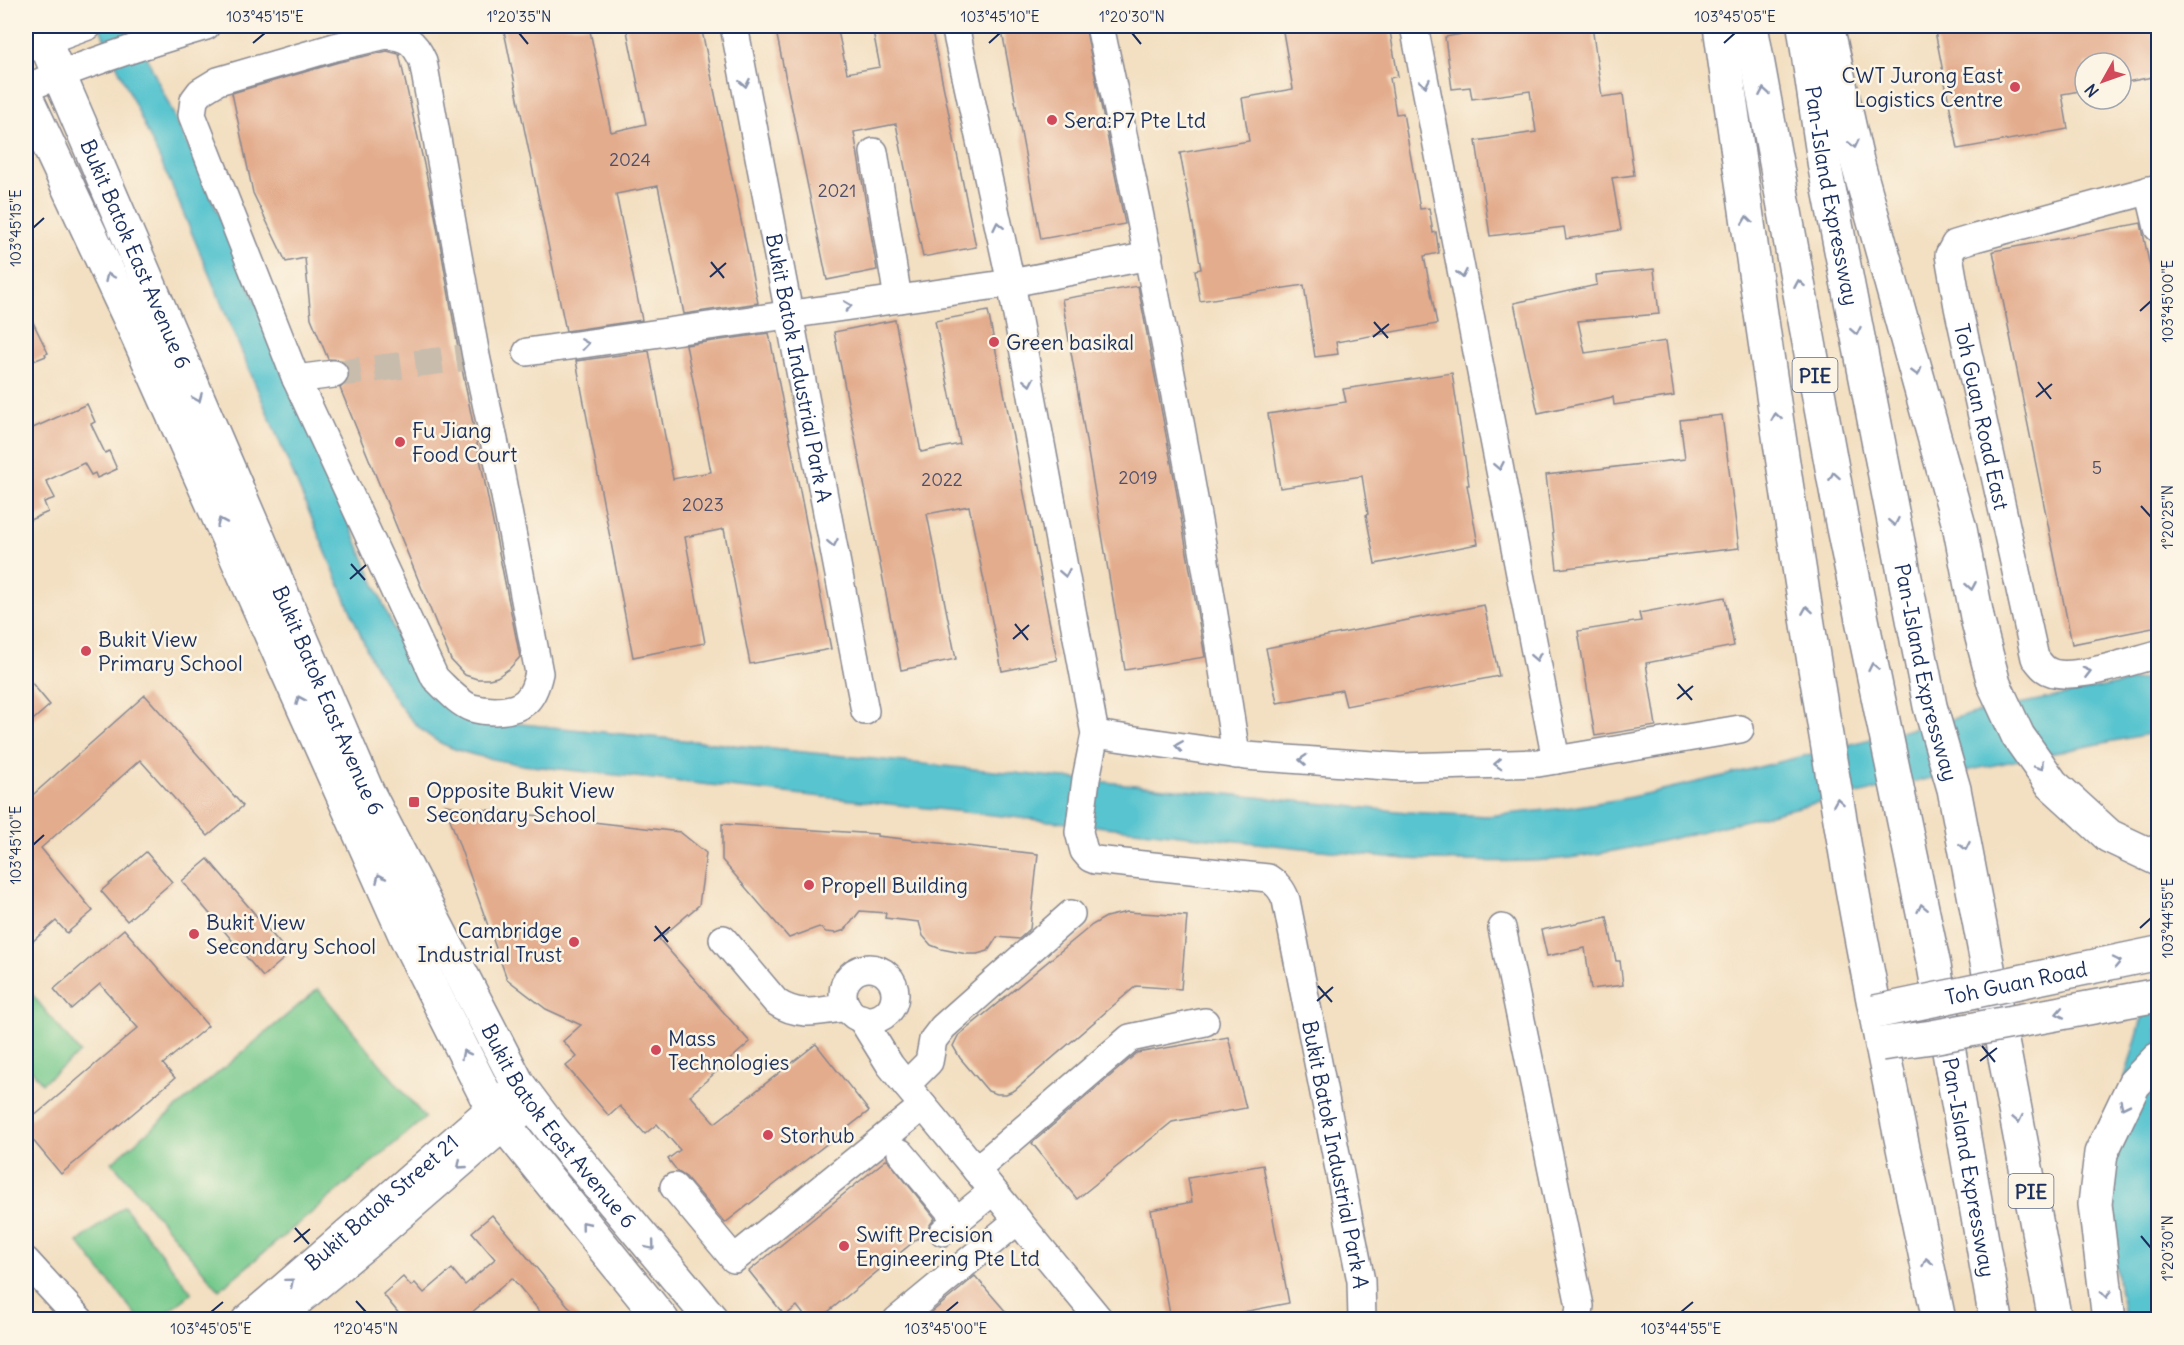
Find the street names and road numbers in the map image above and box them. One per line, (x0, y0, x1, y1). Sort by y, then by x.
street label: Pan-Island Expressway (1800, 84, 1865, 308)
street label: Bukit Batok East Avenue 6 (75, 135, 197, 373)
street label: Bukit Batok Industrial Park A (760, 231, 838, 505)
street label: Toh Guan Road East (1948, 321, 2016, 512)
road number: PIE (1792, 358, 1838, 392)
street label: Pan-Island Expressway (1889, 561, 1965, 784)
street label: Bukit Batok East Avenue 6 (267, 581, 390, 819)
street label: Toh Guan Road (1943, 955, 2089, 1011)
street label: Bukit Batok Industrial Park A (1297, 1018, 1375, 1289)
street label: Bukit Batok East Avenue 6 (476, 1019, 642, 1233)
street label: Pan-Island Expressway (1937, 1055, 2002, 1279)
street label: Bukit Batok Street 21 (299, 1128, 464, 1276)
road number: PIE (2008, 1174, 2054, 1208)

